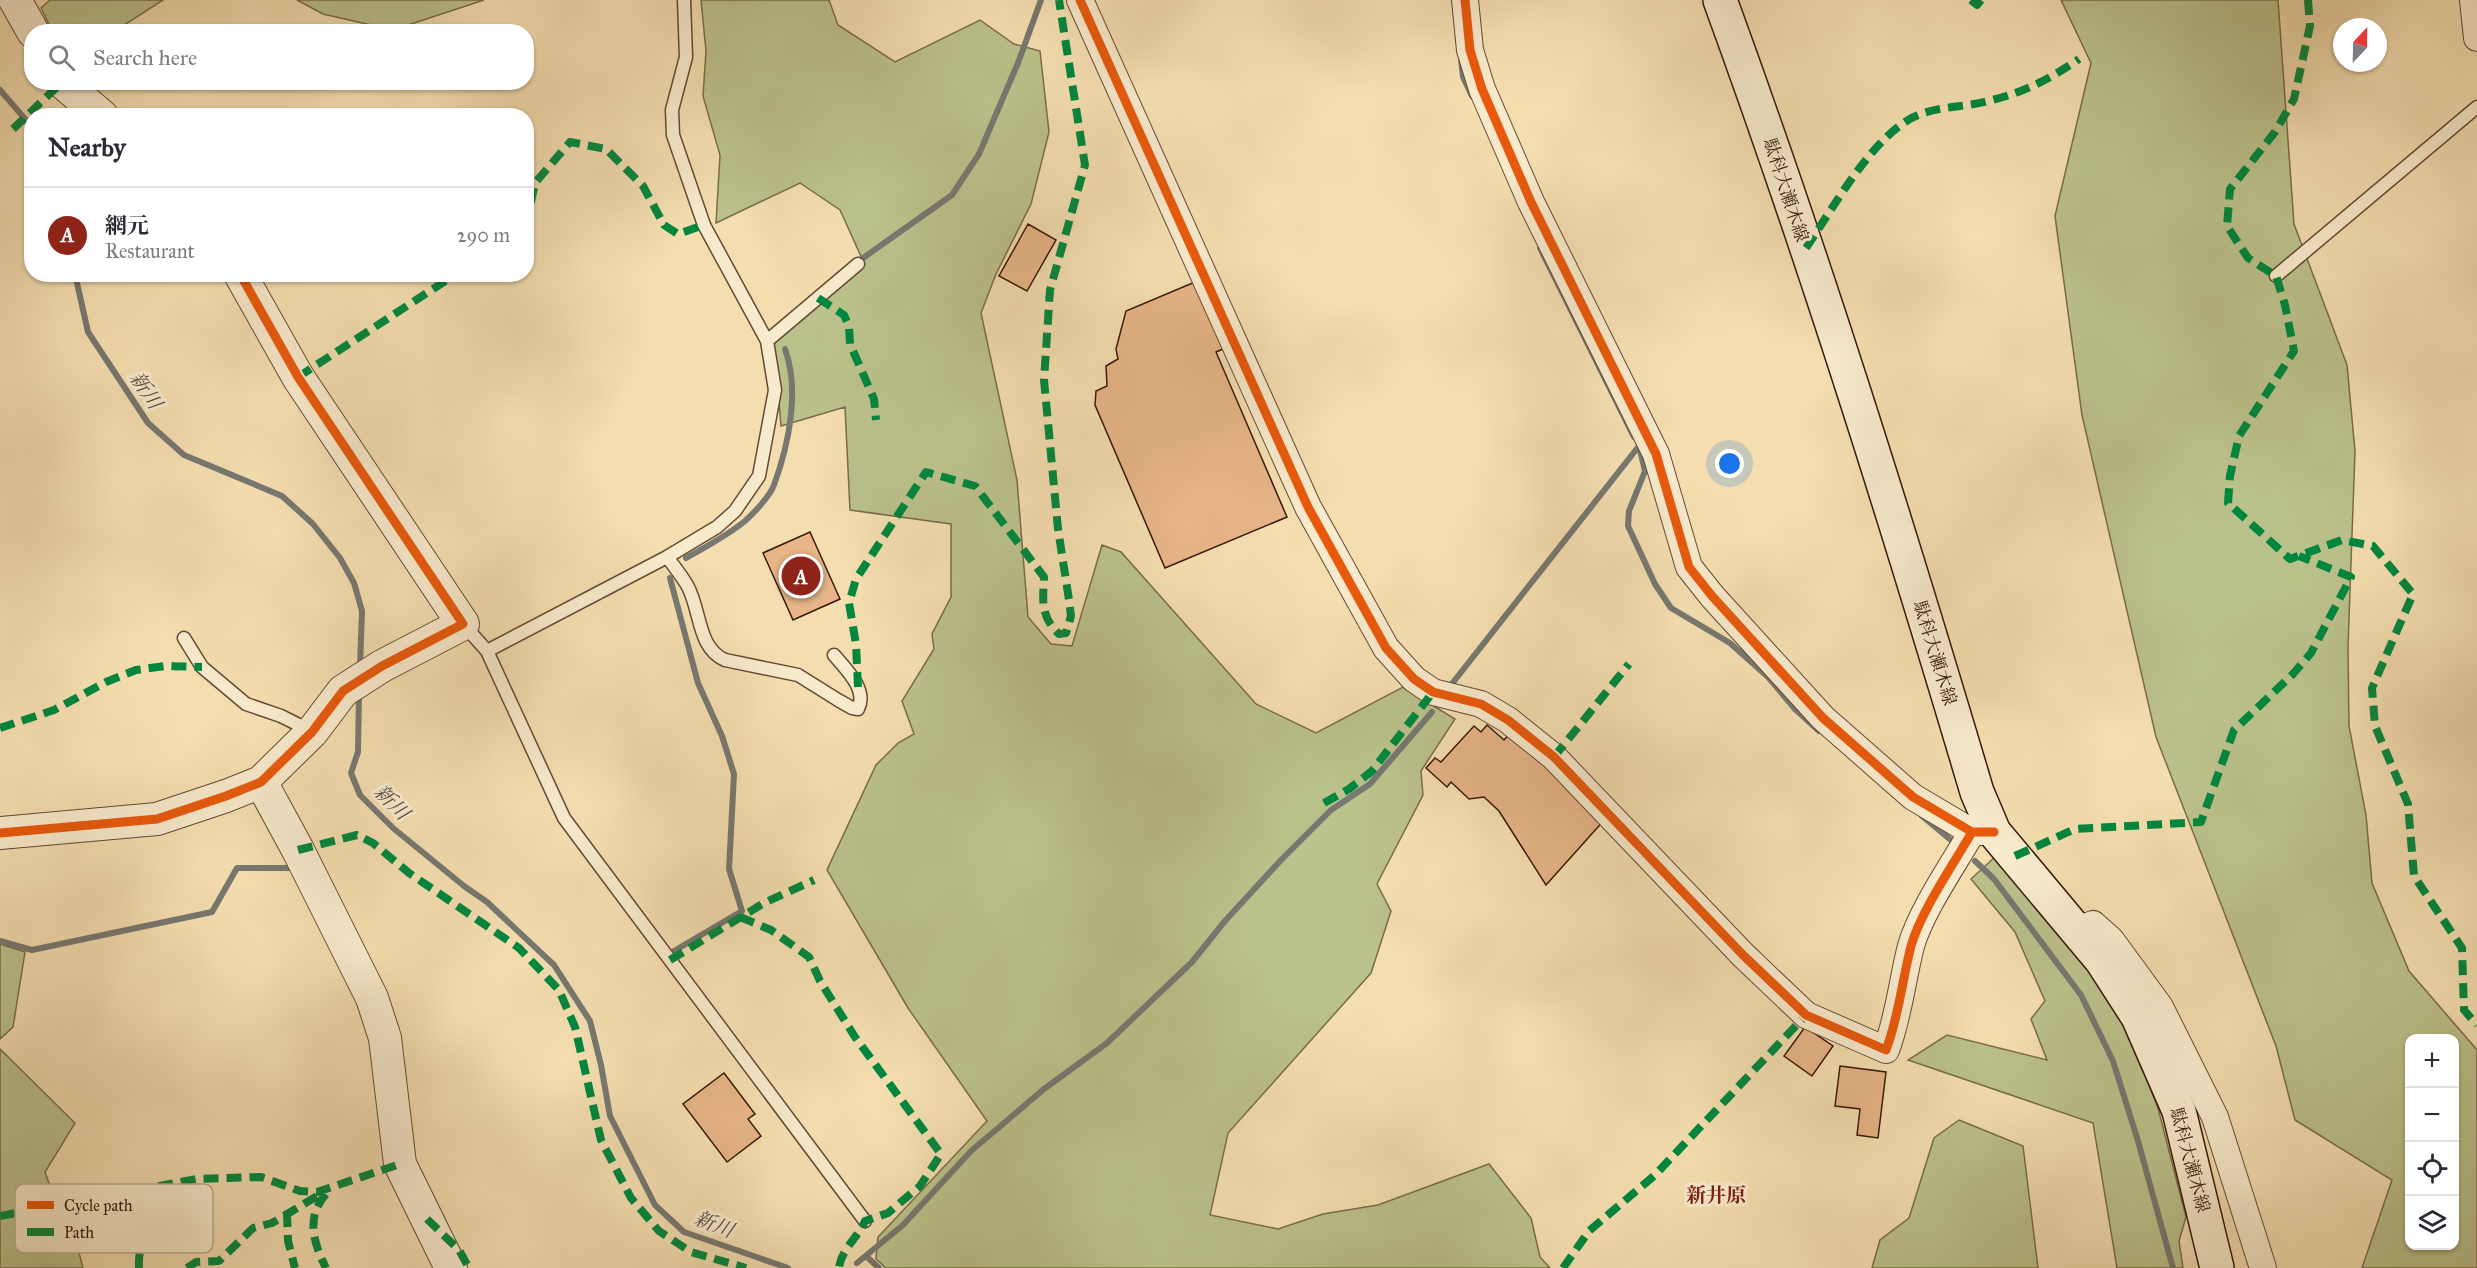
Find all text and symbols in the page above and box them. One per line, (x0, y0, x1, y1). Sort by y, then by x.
north arrow (2333, 18, 2387, 72)
search box (24, 24, 534, 90)
icon: search (45, 41, 78, 74)
text: Search here (93, 44, 197, 71)
text: Nearby (48, 131, 126, 163)
street label: 駄科大瀬木線 (1759, 135, 1813, 245)
text: 網元 (105, 212, 149, 239)
text: A (61, 223, 74, 247)
text: 290 m (457, 223, 510, 247)
text: Restaurant (105, 239, 195, 263)
water label: 新川 (125, 367, 168, 415)
your location (1715, 449, 1744, 478)
pin: A (782, 554, 820, 598)
street label: 駄科大瀬木線 (1909, 598, 1961, 708)
water label: 新川 (369, 779, 416, 826)
map controls (2405, 1034, 2459, 1250)
button: + (2405, 1034, 2459, 1088)
button: − (2405, 1088, 2459, 1142)
street label: 駄科大瀬木線 (2165, 1105, 2215, 1215)
button: locate (2405, 1142, 2459, 1196)
district label: 新井原 (1686, 1183, 1746, 1207)
legend (15, 1184, 213, 1253)
text: Cycle path (64, 1196, 133, 1215)
button: layers (2405, 1196, 2459, 1250)
water label: 新川 (691, 1206, 739, 1243)
text: Path (64, 1223, 94, 1242)

